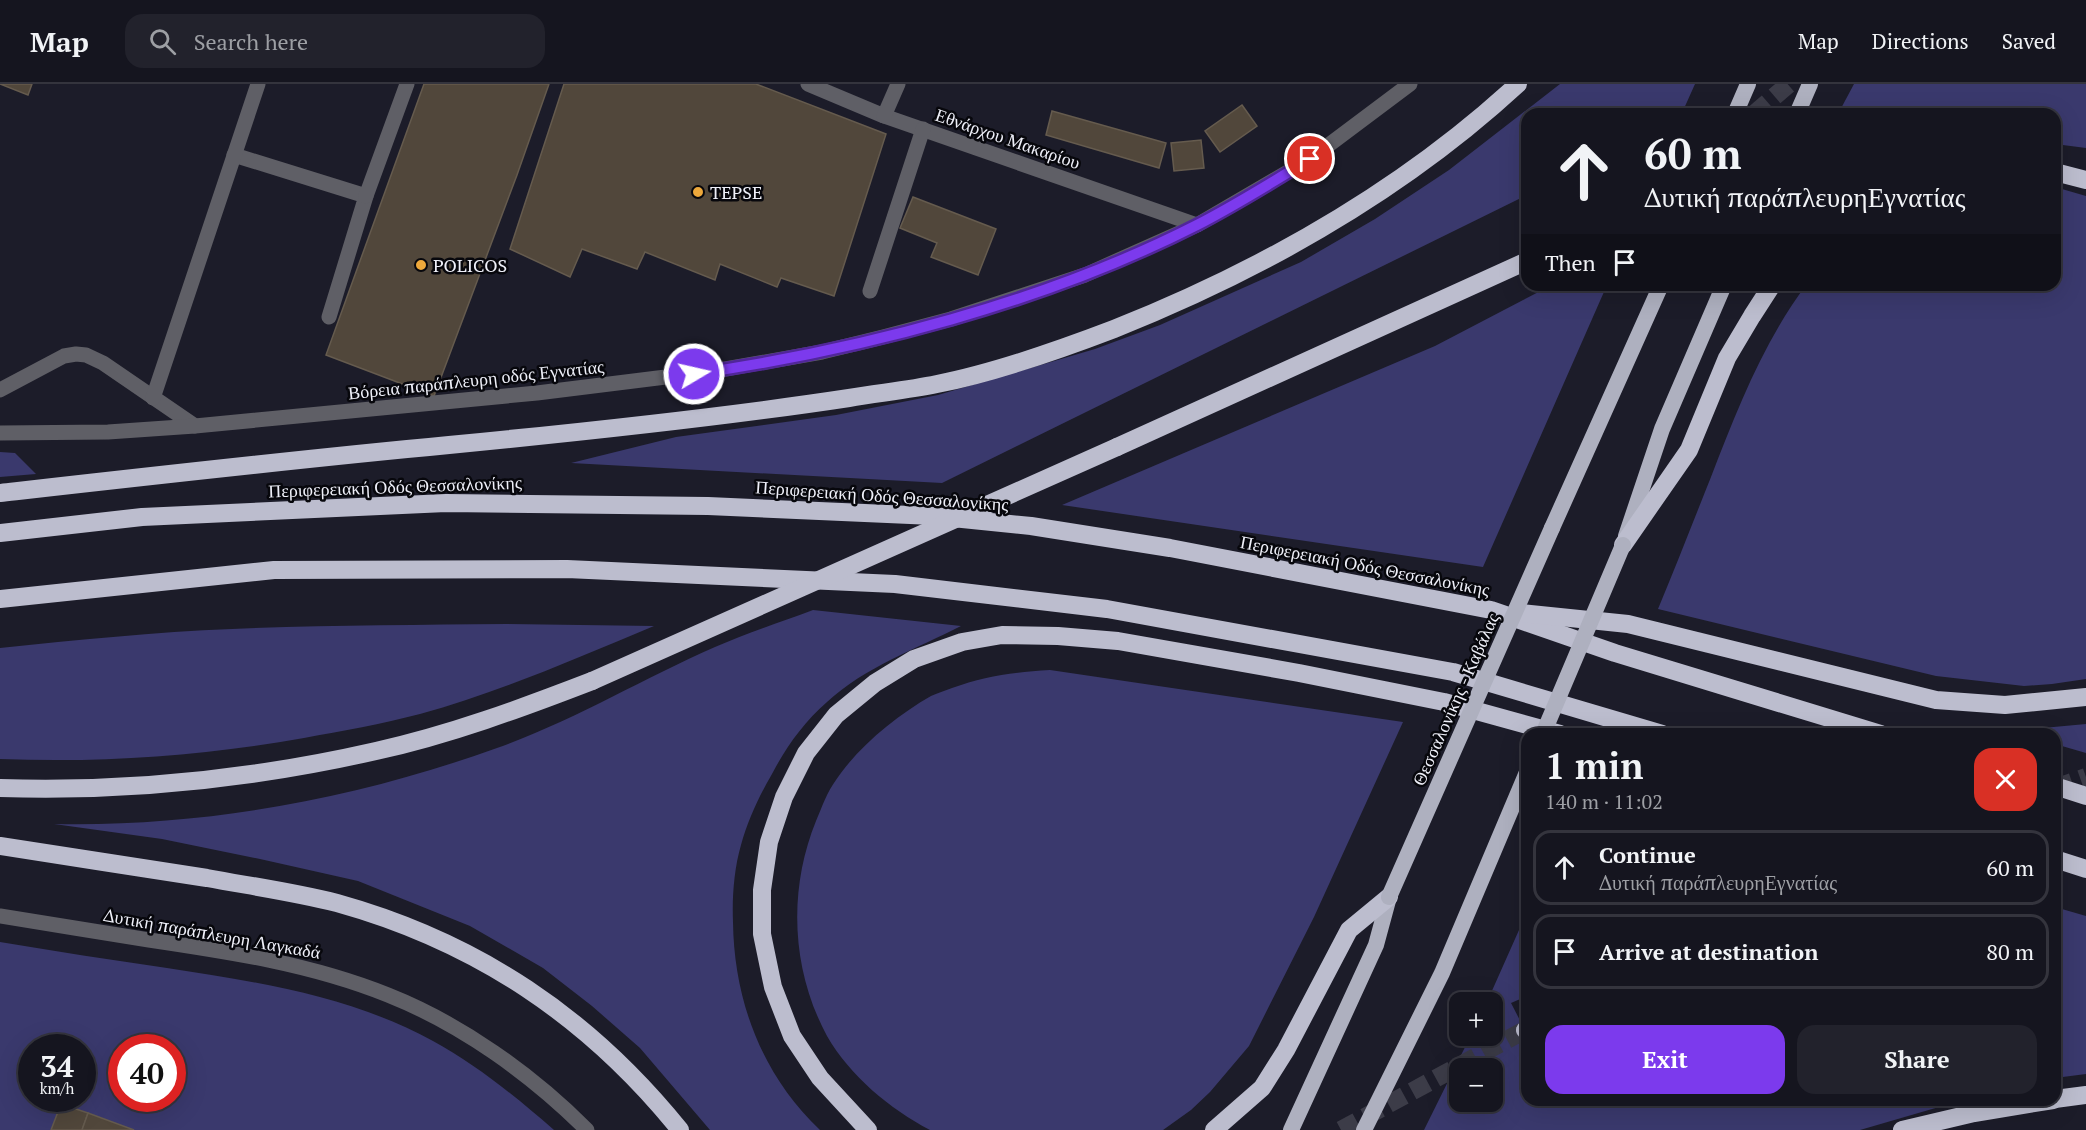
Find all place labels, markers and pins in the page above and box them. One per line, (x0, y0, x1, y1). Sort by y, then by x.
pin (1284, 133, 1335, 184)
place label: TEPSE (710, 180, 762, 204)
marker: TEPSE (691, 185, 705, 199)
place label: POLICOS (433, 253, 507, 277)
marker: POLICOS (414, 258, 428, 272)

